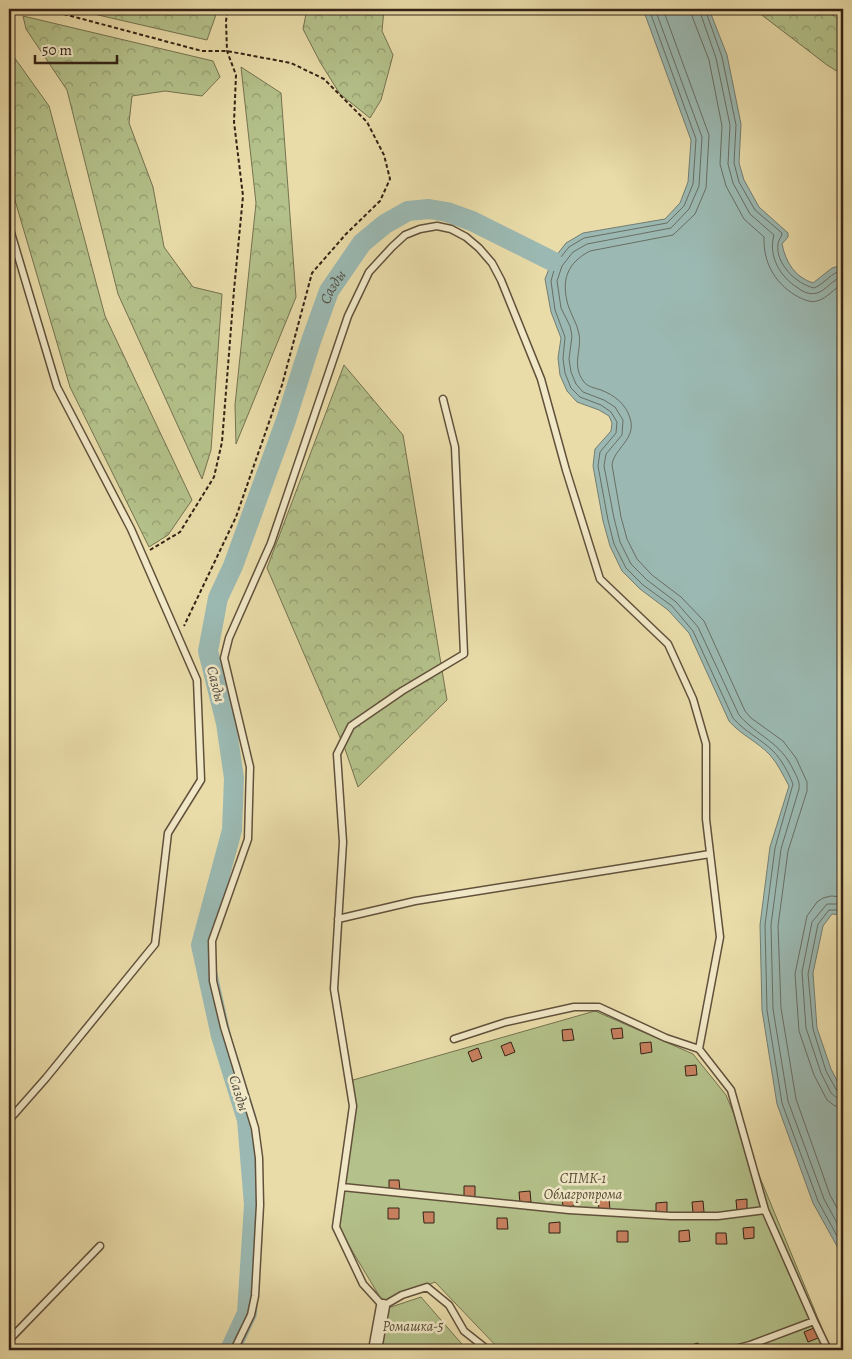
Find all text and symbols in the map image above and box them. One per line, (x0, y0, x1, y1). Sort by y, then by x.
scale bar (35, 32, 118, 64)
text: 50 m (42, 40, 72, 60)
water label: Сазды (315, 266, 351, 307)
water label: Сазды (202, 664, 230, 704)
water label: Сазды (224, 1073, 254, 1113)
park label: СПМК-1 Облагропрома (544, 1169, 623, 1204)
park label: Ромашка-5 (383, 1317, 444, 1336)

